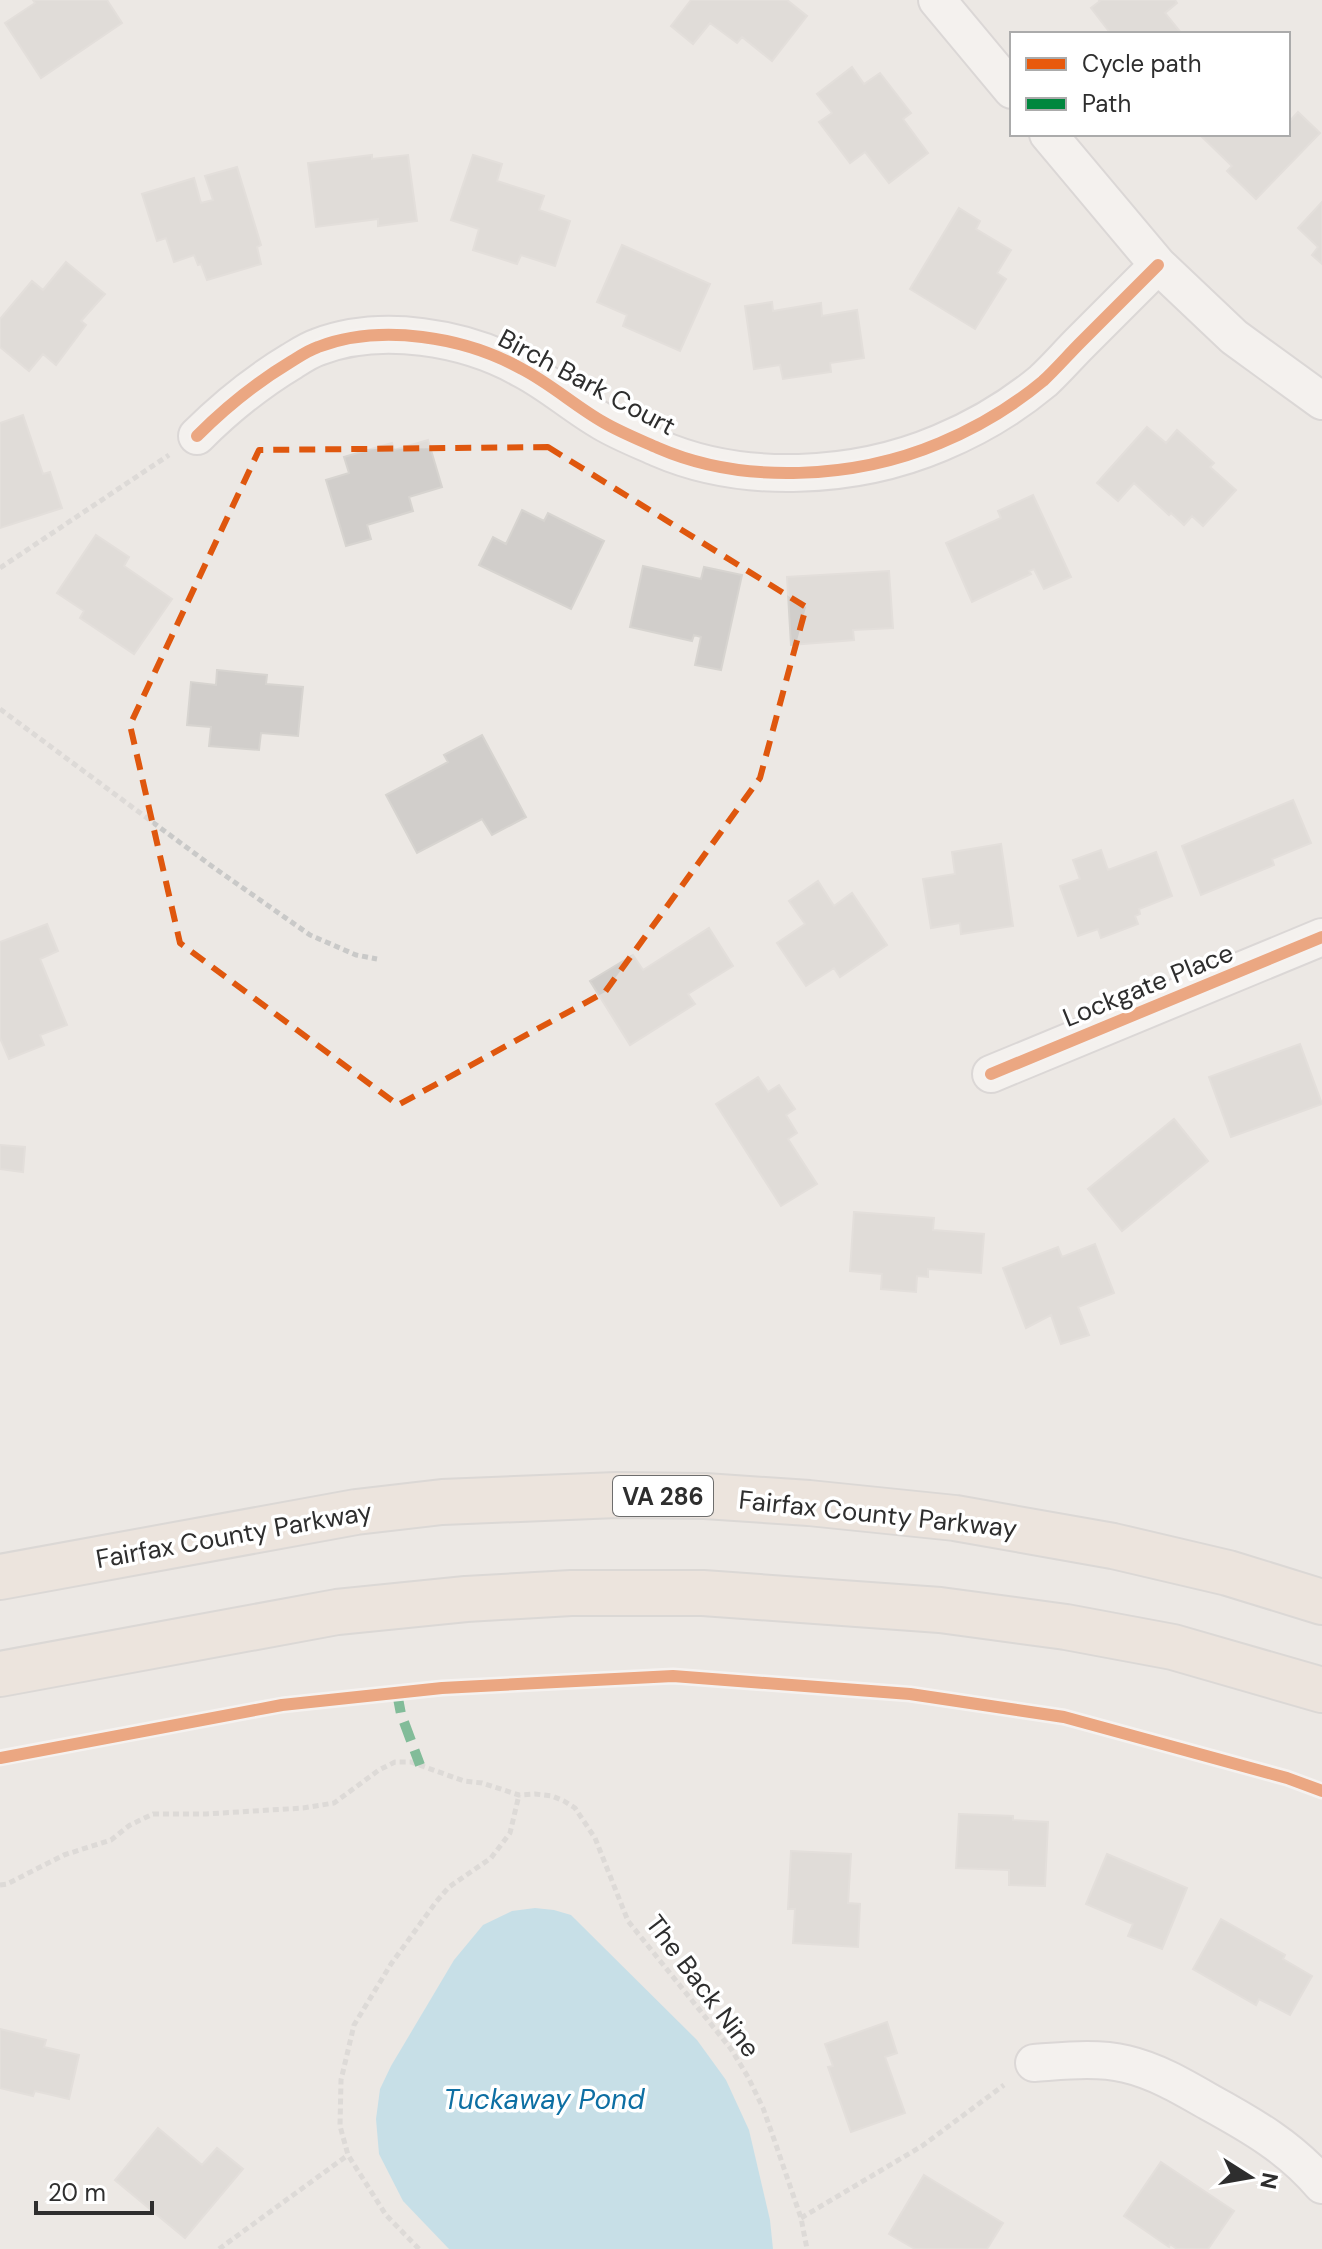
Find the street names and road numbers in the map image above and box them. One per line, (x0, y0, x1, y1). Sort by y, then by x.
street label: Birch Bark Court (492, 321, 682, 443)
street label: Lockgate Place (1058, 935, 1238, 1035)
road number: VA 286 (613, 1476, 713, 1516)
street label: Fairfax County Parkway (737, 1482, 1019, 1546)
street label: Fairfax County Parkway (93, 1494, 375, 1576)
street label: The Back Nine (638, 1908, 768, 2064)

